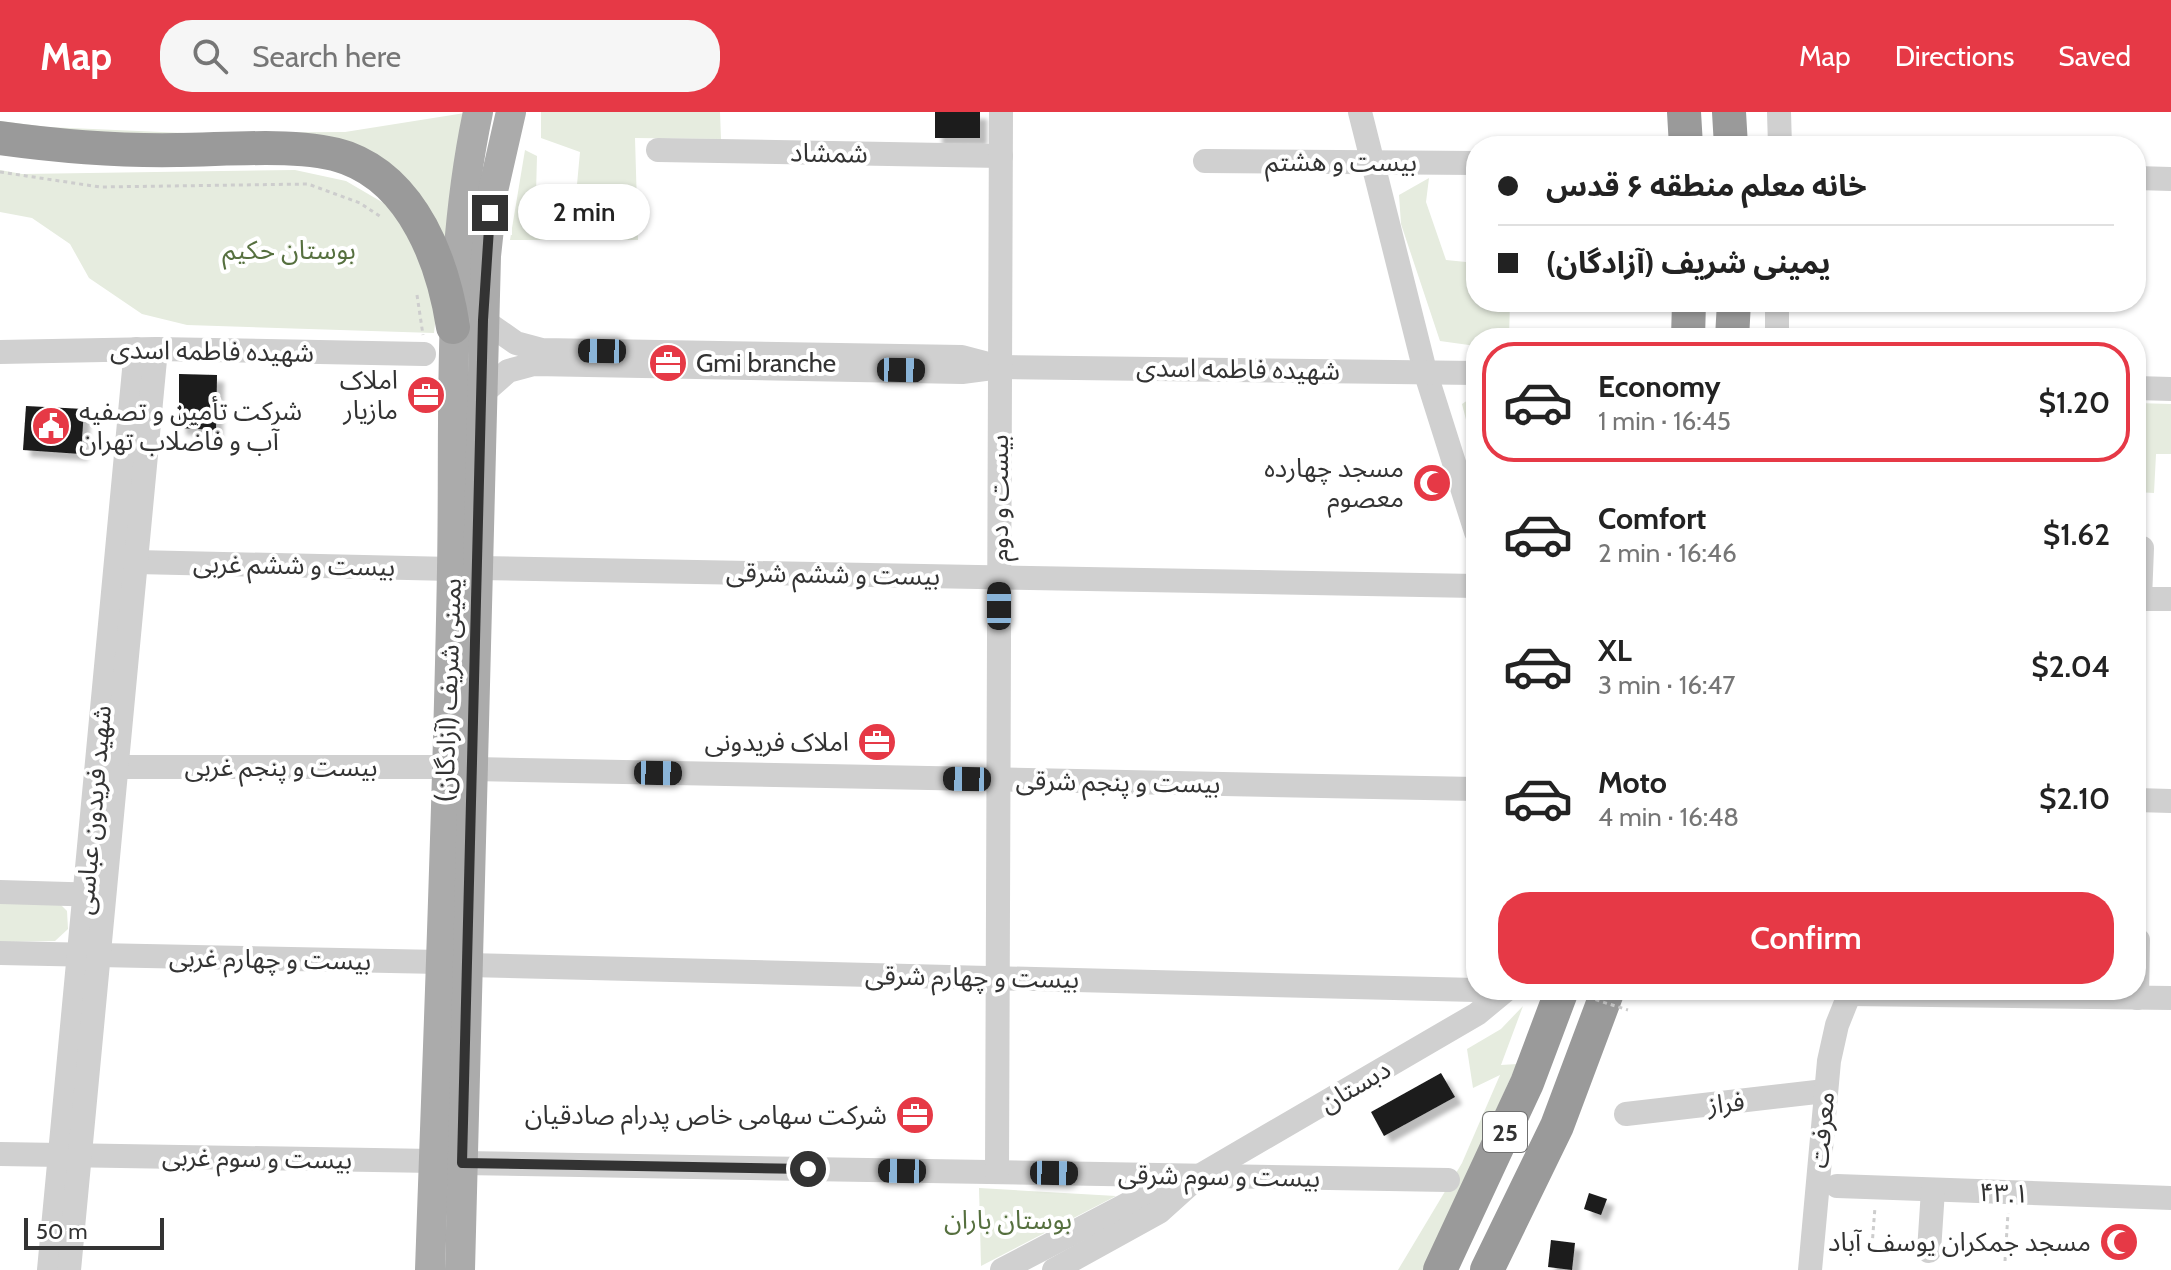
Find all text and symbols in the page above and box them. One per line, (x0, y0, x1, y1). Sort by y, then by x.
search box (160, 20, 720, 92)
text: Map (40, 33, 112, 80)
icon: search (188, 34, 232, 78)
text: Search here (252, 38, 401, 75)
text: Map (1799, 39, 1851, 73)
text: Directions (1895, 39, 2014, 73)
text: Saved (2058, 39, 2131, 73)
street label: شمشاد (790, 136, 868, 170)
street label: بیست و هشتم (1265, 146, 1417, 182)
text: خانه معلم منطقه ۶ قدس (1546, 167, 1867, 204)
callout: 2 min (518, 185, 650, 241)
route end (472, 195, 508, 231)
text: 2 min (553, 196, 615, 228)
park label: بوستان حکیم (222, 234, 356, 270)
text: یمینی شریف (آزادگان) (1546, 244, 1831, 281)
street label: شهیده فاطمه اسدی (110, 333, 314, 369)
car (578, 339, 626, 363)
office icon: Gmi branche (647, 342, 689, 384)
place label: Gmi branche (696, 347, 836, 379)
street label: شهیده فاطمه اسدی (1136, 351, 1340, 387)
car (877, 358, 925, 382)
place label: املاک مازیار (340, 364, 398, 426)
icon: car (1502, 366, 1574, 438)
text: Economy (1598, 368, 1721, 405)
office icon: املاک مازیار (405, 374, 447, 416)
text: $1.20 (2039, 384, 2110, 421)
place label: شركت تأمين و تصفيه آب و فاضلاب تهران (79, 395, 302, 457)
public building icon: شركت تأمين و تصفيه آب و فاضلاب تهران (30, 405, 72, 447)
text: 1 min · 16:45 (1598, 405, 1731, 437)
street label: بیست و دوم (983, 434, 1019, 562)
place label: مسجد چهارده معصوم (1264, 452, 1404, 518)
mosque icon: مسجد چهارده معصوم (1411, 462, 1453, 504)
icon: car (1502, 498, 1574, 570)
text: Comfort (1598, 500, 1706, 537)
text: $1.62 (2043, 516, 2110, 553)
text: 2 min · 16:46 (1598, 537, 1737, 569)
street label: بیست و ششم غربی (193, 547, 395, 587)
street label: بیست و ششم شرقی (726, 556, 940, 596)
street label: یمینی شریف (آزادگان) (428, 577, 468, 803)
car (987, 582, 1011, 630)
icon: car (1502, 630, 1574, 702)
text: XL (1598, 632, 1632, 669)
text: $2.04 (2031, 648, 2110, 685)
text: 3 min · 16:47 (1598, 669, 1735, 701)
street label: شهید فریدون عباسی (68, 704, 118, 916)
office icon: املاک فریدونی (856, 721, 898, 763)
place label: املاک فریدونی (704, 726, 849, 758)
street label: بیست و پنجم غربی (185, 751, 377, 787)
car (634, 761, 682, 785)
icon: car (1502, 762, 1574, 834)
street label: بیست و پنجم شرقی (1015, 764, 1221, 804)
text: Moto (1598, 764, 1667, 801)
car (943, 767, 991, 791)
text: $2.10 (2039, 780, 2110, 817)
text: 4 min · 16:48 (1598, 801, 1739, 833)
button: Confirm (1498, 892, 2114, 984)
street label: بیست و چهارم غربی (169, 941, 371, 981)
street label: بیست و چهارم شرقی (865, 959, 1079, 999)
street label: دبستان (1314, 1053, 1396, 1119)
street label: فراز (1705, 1085, 1746, 1121)
street label: معرفت (1803, 1090, 1841, 1170)
office icon: شرکت سهامی خاص پدرام صادقیان (894, 1094, 936, 1136)
place label: شرکت سهامی خاص پدرام صادقیان (525, 1099, 887, 1135)
road number: 25 (1483, 1112, 1527, 1152)
street label: بیست و سوم غربی (161, 1140, 352, 1180)
route start (790, 1151, 826, 1187)
street label: بیست و سوم شرقی (1118, 1158, 1320, 1198)
car (878, 1159, 926, 1183)
car (1030, 1161, 1078, 1185)
street label: ۴۳.۱ (1978, 1176, 2030, 1210)
park label: بوستان باران (944, 1204, 1072, 1236)
scale bar (24, 1214, 164, 1250)
text: 50 m (36, 1218, 88, 1245)
mosque icon: مسجد جمکران یوسف آباد (2098, 1221, 2140, 1263)
place label: مسجد جمکران یوسف آباد (1828, 1226, 2091, 1258)

